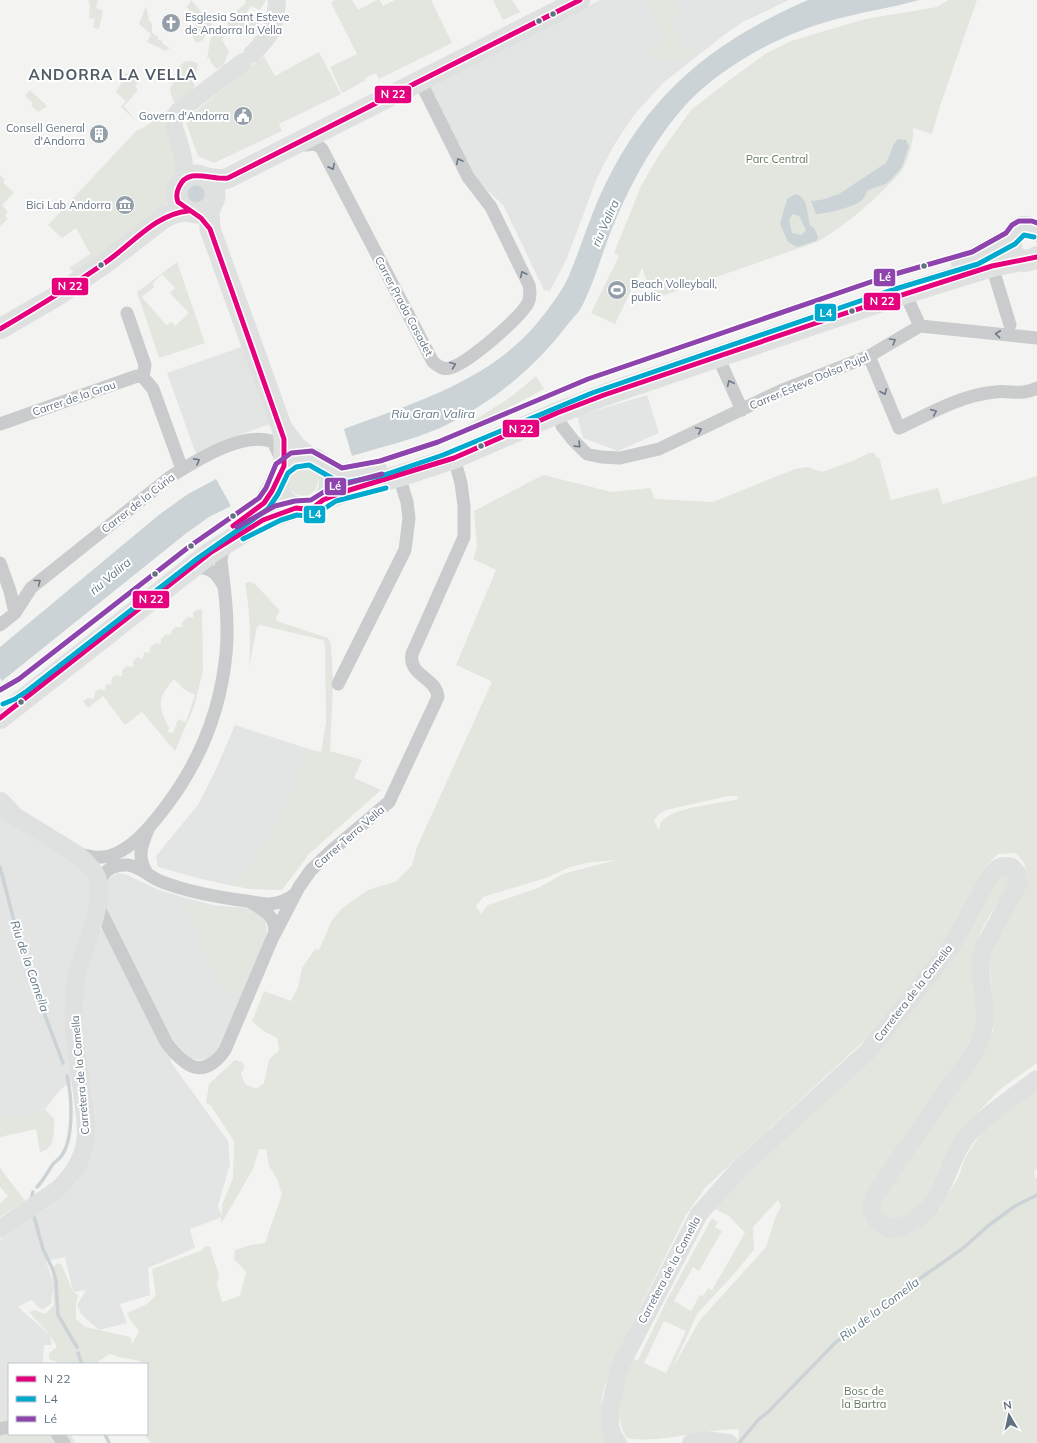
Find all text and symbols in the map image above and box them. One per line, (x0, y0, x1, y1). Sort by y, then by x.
unlabelled marker (548, 9, 558, 19)
place label: Esglesia Sant Esteve de Andorra la Vella (185, 10, 289, 37)
church icon: Esglesia Sant Esteve de Andorra la Vella (160, 12, 182, 34)
unlabelled marker (534, 16, 544, 26)
district label: ANDORRA LA VELLA (28, 65, 198, 84)
line badge: N 22 (374, 85, 412, 104)
text: N 22 (381, 87, 406, 101)
public building icon: Govern d'Andorra (232, 105, 254, 127)
place label: Govern d'Andorra (139, 109, 229, 123)
place label: Consell General d'Andorra (6, 121, 85, 148)
building icon: Consell General d'Andorra (88, 123, 110, 145)
park label: Parc Central (746, 152, 808, 166)
one-way arrow (457, 158, 464, 165)
one-way arrow (327, 163, 335, 170)
museum icon: Bici Lab Andorra (114, 194, 136, 216)
water label: riu Valira (588, 197, 622, 249)
place label: Bici Lab Andorra (26, 198, 111, 212)
street label: Carrer Prada Casadet (372, 254, 436, 358)
unlabelled marker (96, 260, 106, 270)
unlabelled marker (919, 261, 929, 271)
line badge: Lé (873, 268, 896, 287)
one-way arrow (520, 270, 528, 278)
text: Lé (879, 270, 891, 284)
line badge: N 22 (51, 277, 89, 296)
place label: Beach Volleyball, public (631, 277, 717, 304)
text: N 22 (58, 279, 83, 293)
sports icon: Beach Volleyball, public (606, 279, 628, 301)
line badge: N 22 (863, 292, 901, 311)
text: N 22 (870, 294, 895, 308)
line badge: L4 (814, 303, 837, 322)
text: L4 (820, 306, 833, 320)
unlabelled marker (847, 306, 857, 316)
one-way arrow (995, 329, 1001, 338)
one-way arrow (889, 339, 896, 346)
street label: Carrer Esteve Dolsa Pujal (747, 350, 871, 412)
one-way arrow (449, 362, 456, 370)
street label: Carrer de la Grau (31, 377, 117, 419)
one-way arrow (727, 380, 735, 388)
one-way arrow (879, 387, 887, 395)
water label: Riu Gran Valira (391, 406, 475, 421)
one-way arrow (930, 409, 938, 417)
line badge: N 22 (502, 419, 540, 438)
text: N 22 (509, 422, 534, 436)
one-way arrow (694, 427, 702, 435)
one-way arrow (573, 440, 581, 448)
unlabelled marker (476, 441, 486, 451)
one-way arrow (192, 458, 200, 465)
street label: Carrer de la Cúria (99, 470, 177, 536)
line badge: Lé (324, 477, 347, 496)
text: Lé (329, 479, 341, 493)
line badge: L4 (303, 505, 326, 524)
text: L4 (309, 507, 322, 521)
unlabelled marker (228, 511, 238, 521)
unlabelled marker (186, 541, 196, 551)
water label: riu Valira (86, 554, 134, 598)
unlabelled marker (150, 569, 160, 579)
one-way arrow (33, 580, 40, 587)
line badge: N 22 (132, 590, 170, 609)
text: N 22 (139, 592, 164, 606)
unlabelled marker (16, 697, 26, 707)
street label: Carrer Terra Vella (311, 803, 387, 871)
water label: Riu de la Comella (7, 918, 53, 1014)
street label: Carretera de la Comella (871, 942, 955, 1044)
street label: Carretera de la Comella (68, 1015, 92, 1135)
street label: Carretera de la Comella (635, 1214, 703, 1326)
water label: Riu de la Comella (836, 1274, 922, 1344)
legend (8, 1363, 148, 1435)
text: N 22 (44, 1371, 71, 1386)
park label: Bosc de la Bartra (842, 1384, 886, 1411)
text: L4 (44, 1391, 58, 1406)
north arrow (989, 1395, 1029, 1435)
text: N (1002, 1398, 1013, 1413)
text: Lé (44, 1411, 57, 1426)

